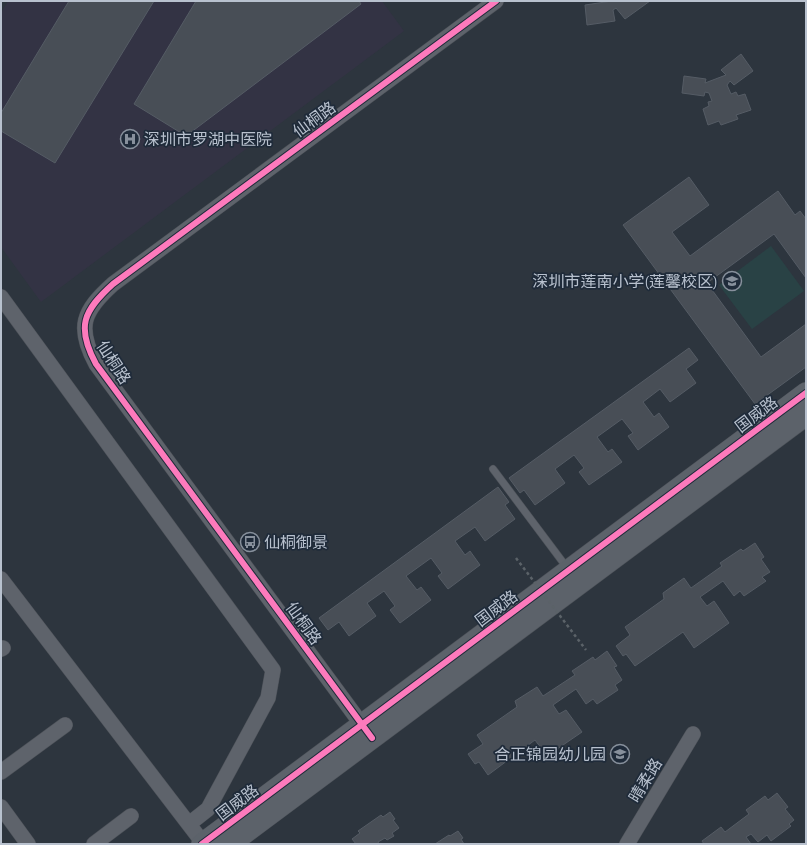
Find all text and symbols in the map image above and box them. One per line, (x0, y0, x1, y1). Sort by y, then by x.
street label: 仙桐路 (290, 98, 339, 140)
hospital icon: 深圳市罗湖中医院 (119, 128, 141, 150)
place label: 深圳市罗湖中医院 (144, 131, 272, 148)
school or university icon: 深圳市莲南小学(莲馨校区) (721, 270, 743, 292)
place label: 深圳市莲南小学(莲馨校区) (532, 273, 718, 290)
street label: 仙桐路 (93, 338, 134, 387)
street label: 国威路 (732, 393, 781, 436)
bus stop icon: 仙桐御景 (239, 531, 261, 553)
place label: 仙桐御景 (264, 534, 328, 551)
street label: 国威路 (472, 587, 521, 630)
street label: 仙桐路 (283, 599, 325, 648)
school or university icon: 合正锦园幼儿园 (609, 743, 631, 765)
place label: 合正锦园幼儿园 (494, 746, 606, 763)
street label: 晴柔路 (626, 755, 665, 805)
street label: 国威路 (213, 781, 262, 824)

